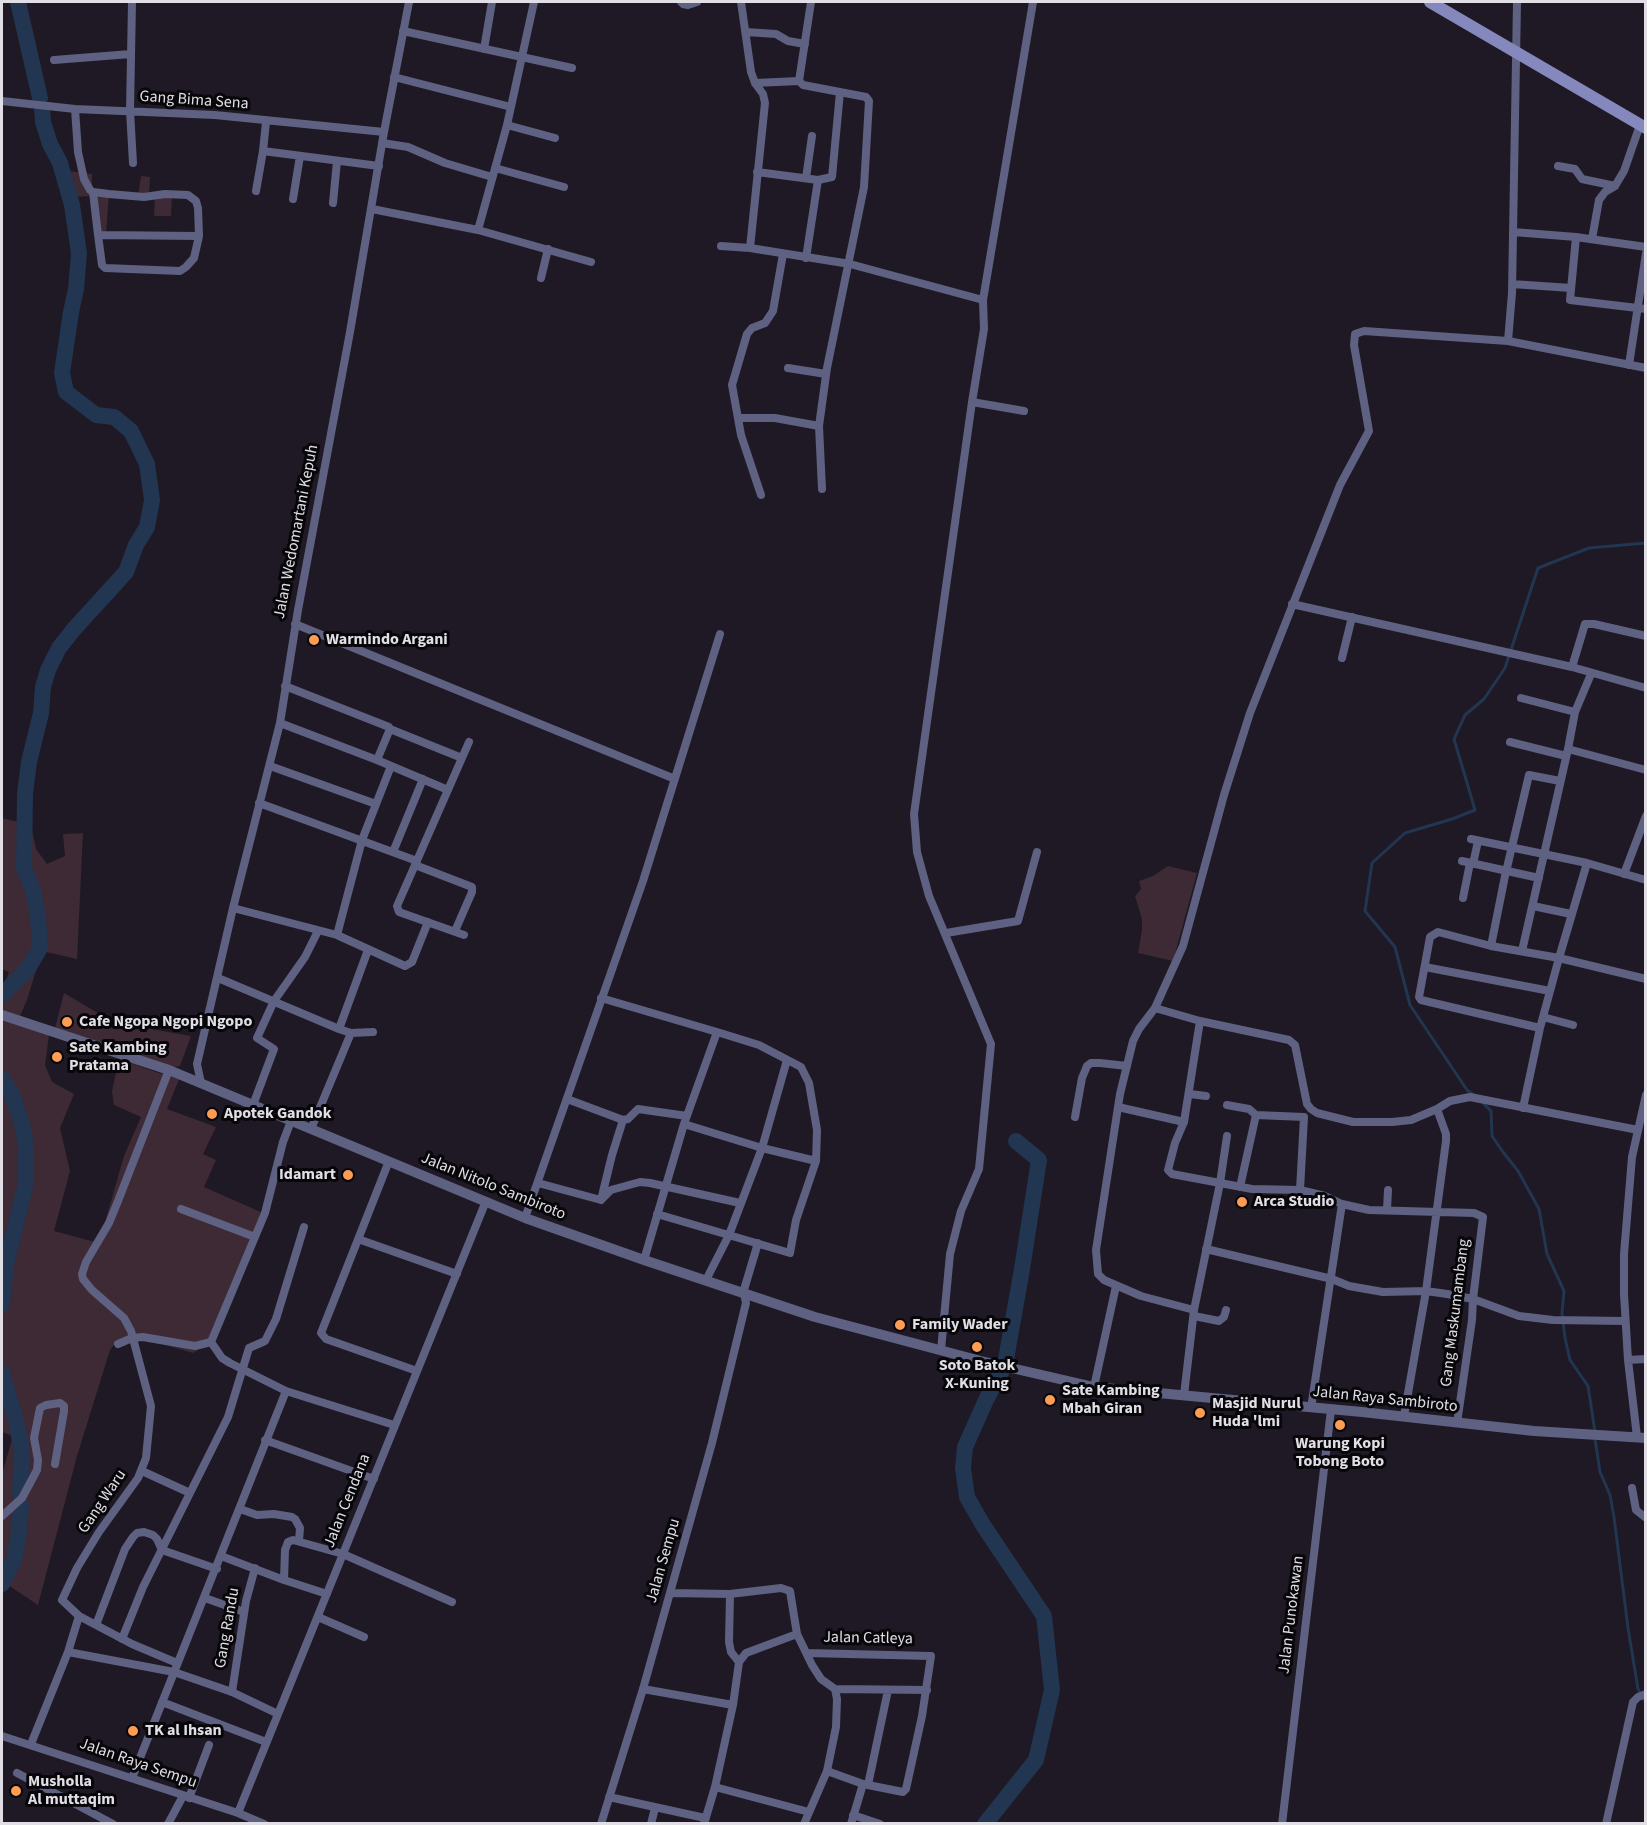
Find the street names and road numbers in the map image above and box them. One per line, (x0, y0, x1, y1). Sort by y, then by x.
street label: Gang Bima Sena (139, 88, 249, 114)
street label: Jalan Wedomartani Kepuh (271, 443, 323, 621)
street label: Jalan Nitolo Sambiroto (418, 1149, 568, 1225)
street label: Gang Maskumambang (1437, 1238, 1475, 1388)
street label: Jalan Raya Sambiroto (1312, 1383, 1458, 1417)
street label: Jalan Cendana (320, 1451, 376, 1551)
street label: Gang Waru (75, 1467, 131, 1537)
street label: Jalan Sempu (643, 1516, 685, 1606)
street label: Jalan Punokawan (1275, 1555, 1309, 1675)
street label: Gang Randu (211, 1586, 245, 1670)
street label: Jalan Catleya (823, 1629, 913, 1649)
street label: Jalan Raya Sempu (77, 1735, 199, 1793)

